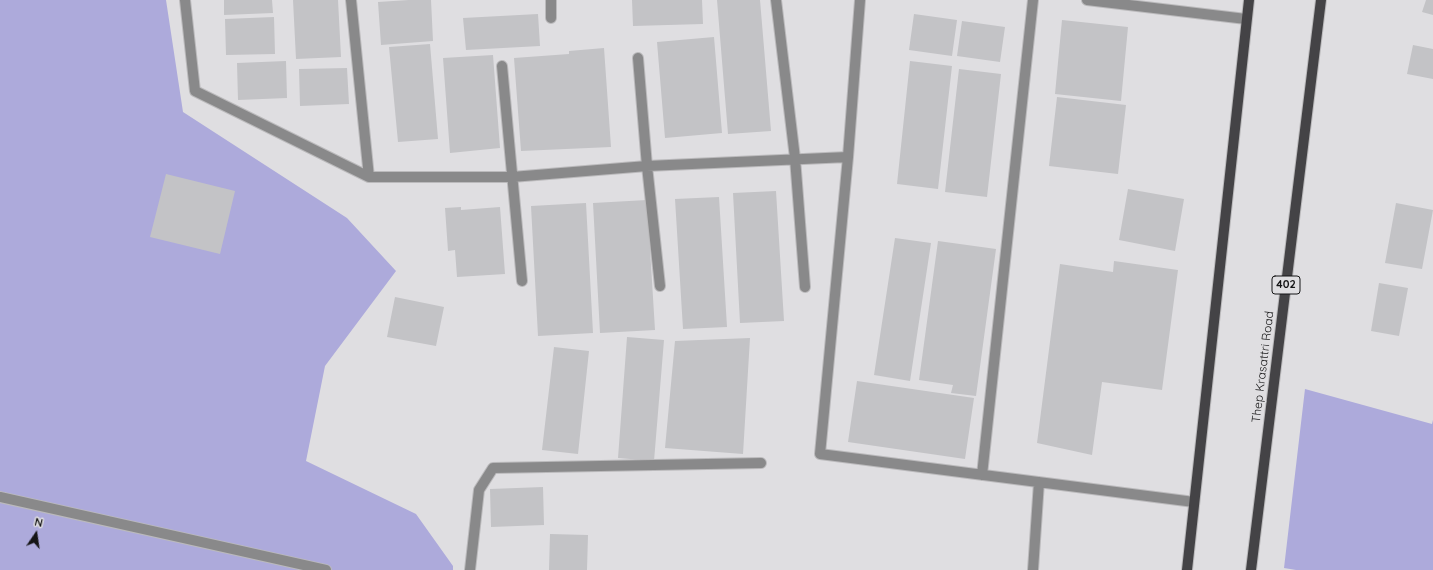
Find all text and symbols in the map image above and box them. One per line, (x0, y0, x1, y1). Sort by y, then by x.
road number: 402 (1272, 276, 1300, 294)
street label: Thep Krasattri Road (1249, 310, 1277, 424)
north arrow (16, 514, 56, 554)
text: N (33, 515, 44, 530)

